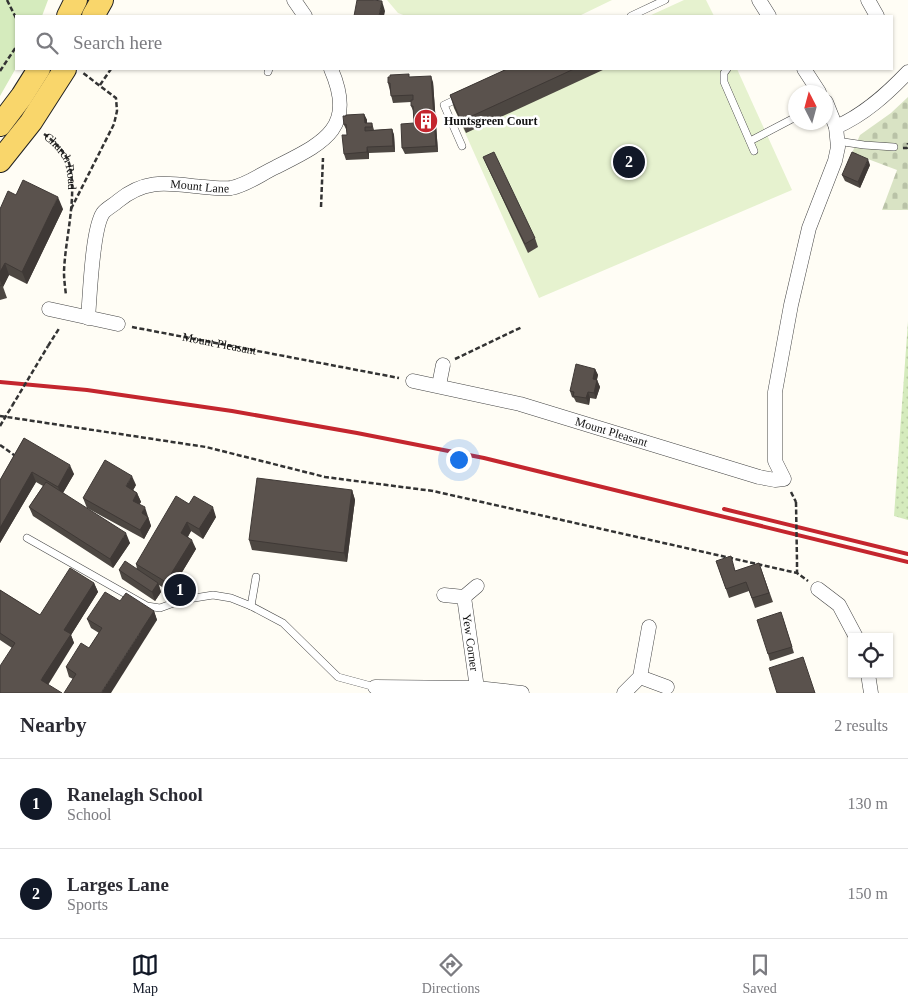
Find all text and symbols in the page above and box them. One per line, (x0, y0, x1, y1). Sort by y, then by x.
search box (15, 15, 893, 70)
icon: search (33, 29, 61, 57)
text: Search here (73, 32, 162, 53)
north arrow (788, 85, 833, 130)
building icon: Huntsgreen Court (413, 108, 439, 134)
place label: Huntsgreen Court (444, 114, 537, 128)
street label: Church Road (41, 130, 79, 190)
pin: 2 (613, 143, 645, 181)
street label: Mount Lane (170, 177, 230, 195)
street label: Mount Pleasant (181, 330, 258, 358)
street label: Mount Pleasant (573, 414, 650, 450)
your location (446, 447, 472, 473)
pin: 1 (164, 571, 196, 609)
street label: Yew Corner (459, 613, 482, 672)
map controls (848, 633, 893, 678)
button: locate (848, 633, 893, 678)
text: Nearby (20, 713, 87, 737)
text: 2 results (834, 717, 888, 734)
text: Ranelagh School (67, 784, 203, 805)
text: 1 (32, 795, 40, 812)
text: 130 m (848, 795, 888, 812)
text: School (67, 806, 111, 823)
text: Larges Lane (67, 874, 169, 895)
text: 2 (32, 885, 40, 902)
text: 150 m (848, 885, 888, 902)
text: Sports (67, 896, 108, 913)
tab: Map (131, 951, 159, 997)
tab: Directions (422, 951, 480, 997)
tab: Saved (743, 951, 777, 997)

